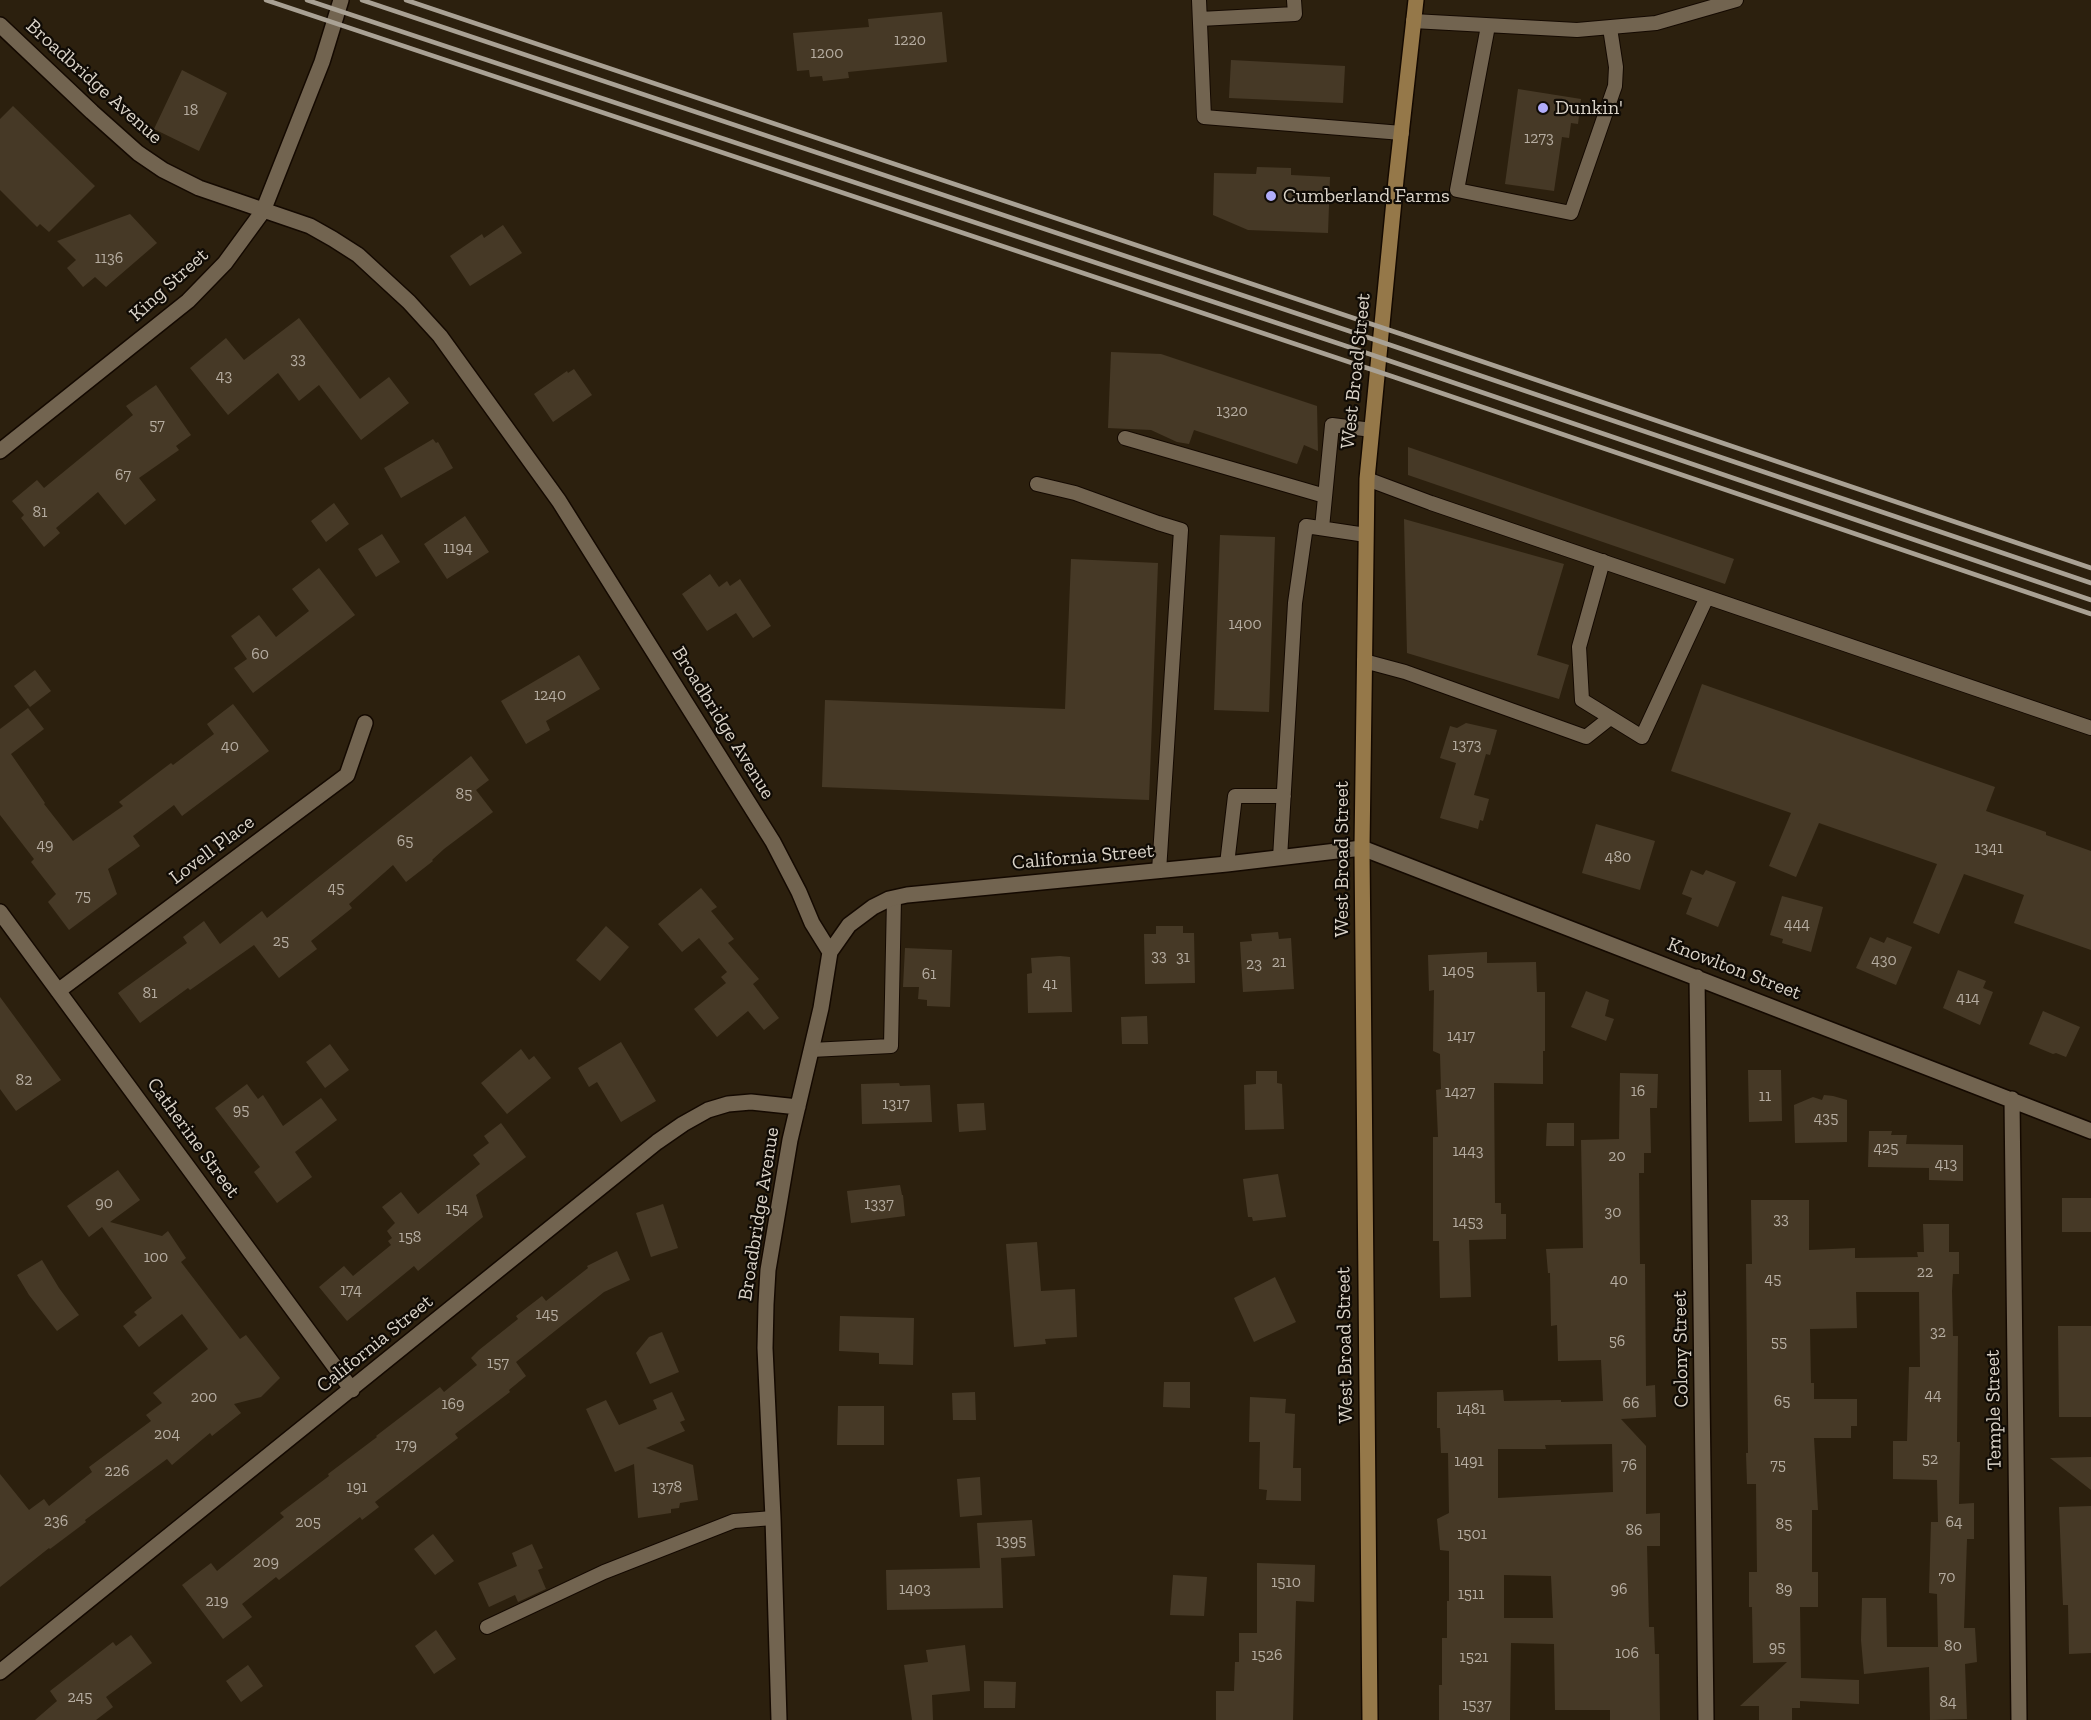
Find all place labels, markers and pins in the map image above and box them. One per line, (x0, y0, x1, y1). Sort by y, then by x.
place label: Dunkin' (1555, 96, 1623, 120)
marker: Dunkin' (1536, 101, 1550, 115)
place label: Cumberland Farms (1283, 184, 1450, 208)
marker: Cumberland Farms (1264, 189, 1278, 203)

